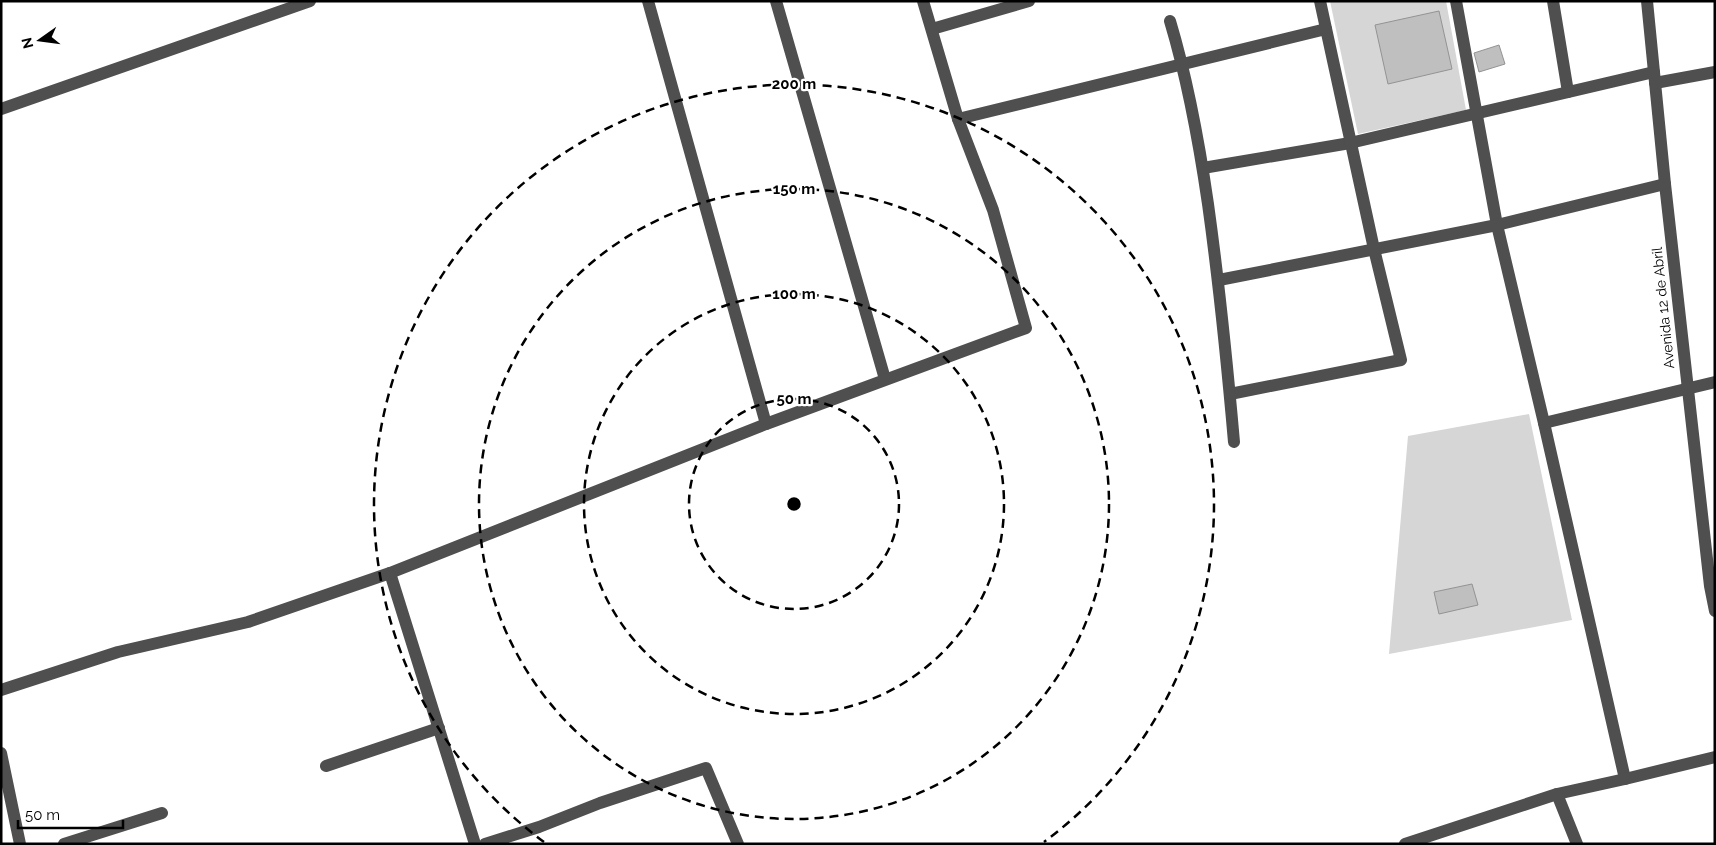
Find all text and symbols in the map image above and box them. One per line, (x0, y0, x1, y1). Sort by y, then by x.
north arrow (15, 15, 65, 65)
text: N (18, 36, 36, 50)
text: 200 m (772, 75, 816, 93)
text: 150 m (773, 180, 815, 198)
street label: Avenida 12 de Abril (1649, 246, 1677, 370)
text: 100 m (772, 285, 816, 303)
text: 50 m (776, 390, 812, 408)
centre of rings (785, 495, 803, 513)
scale bar (18, 798, 122, 830)
text: 50 m (25, 806, 60, 824)

